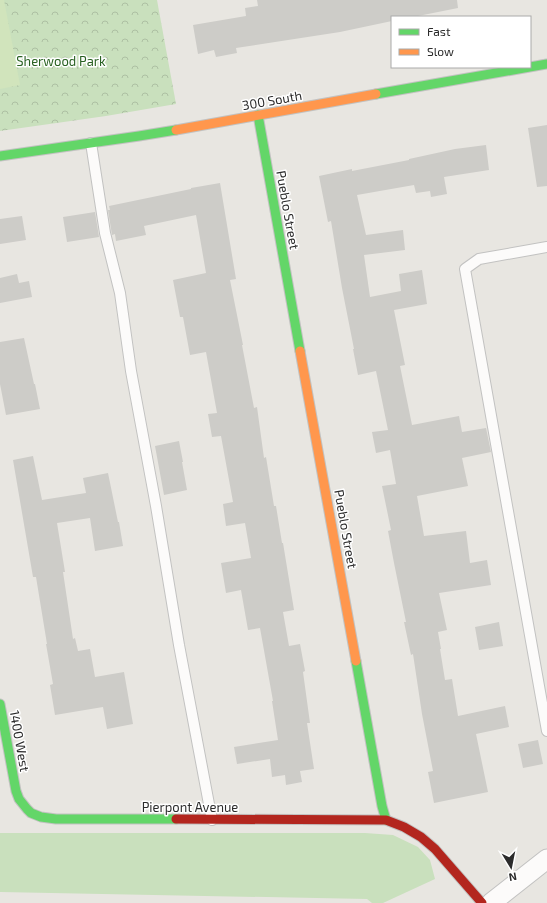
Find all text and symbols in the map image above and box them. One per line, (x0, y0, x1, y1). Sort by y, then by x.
legend (391, 16, 531, 68)
text: Fast (427, 24, 451, 38)
text: Slow (427, 44, 454, 58)
park label: Sherwood Park (16, 53, 106, 69)
street label: 300 South (241, 87, 303, 113)
street label: Pueblo Street (273, 169, 303, 251)
street label: Pueblo Street (331, 488, 361, 570)
street label: 1400 West (7, 709, 33, 773)
street label: Pierpont Avenue (142, 799, 238, 815)
north arrow (491, 847, 531, 887)
text: N (508, 870, 518, 884)

